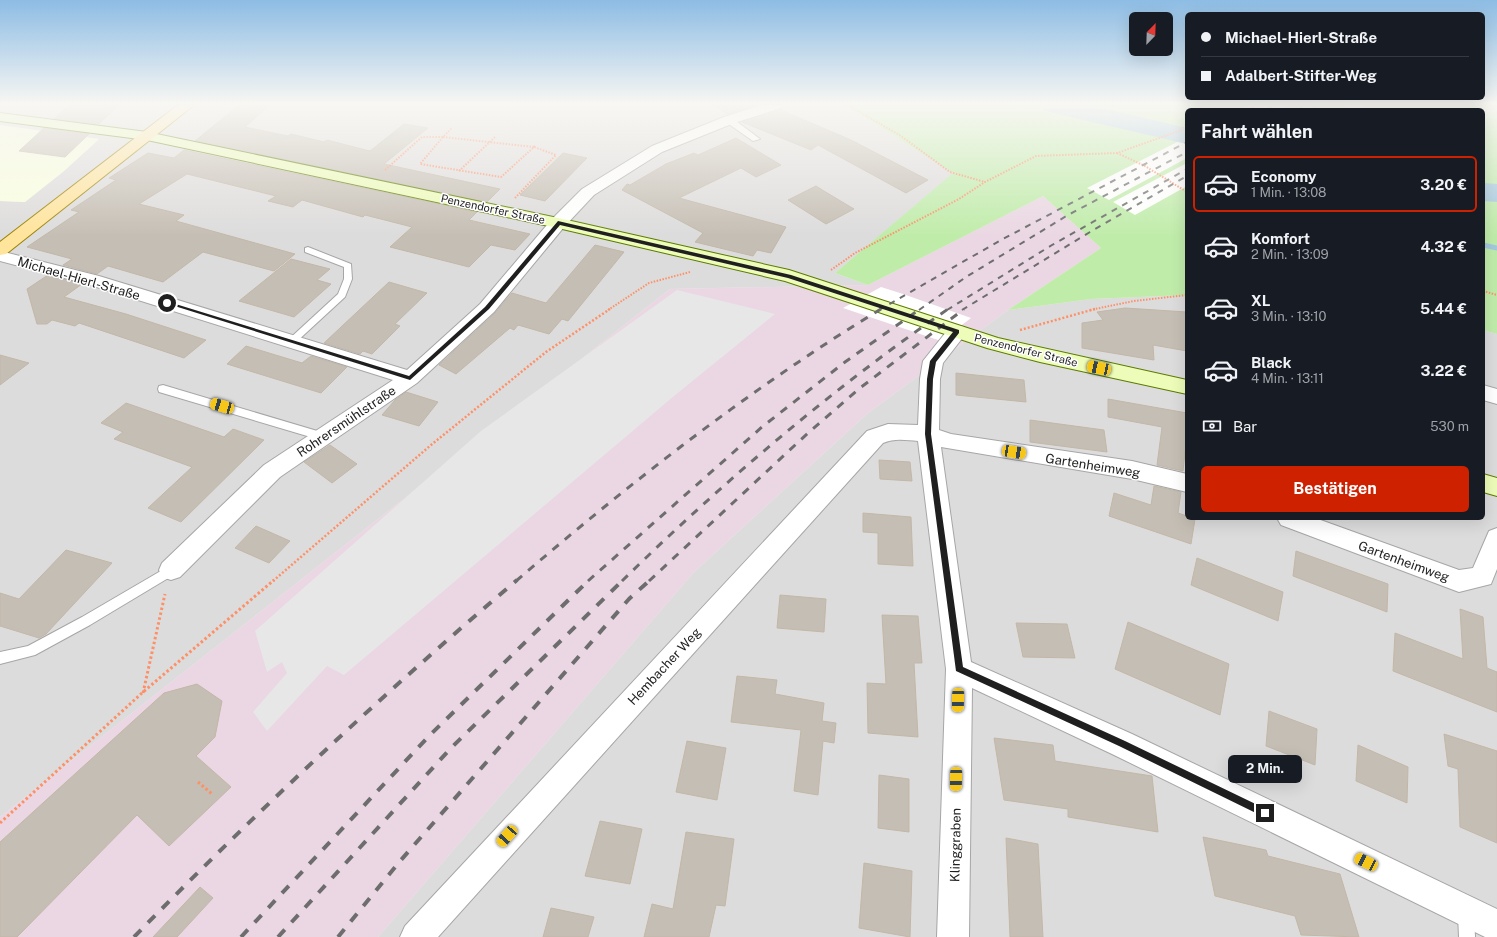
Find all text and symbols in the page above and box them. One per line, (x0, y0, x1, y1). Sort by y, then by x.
north arrow (1129, 12, 1173, 56)
map controls (1129, 12, 1173, 56)
text: Michael-Hierl-Straße (1225, 29, 1377, 46)
text: Adalbert-Stifter-Weg (1225, 67, 1377, 84)
text: Fahrt wählen (1201, 121, 1313, 142)
icon: car (1203, 166, 1239, 202)
text: Economy (1251, 168, 1316, 185)
text: 3.20 € (1420, 176, 1467, 193)
text: 1 Min. · 13:08 (1251, 185, 1327, 200)
street label: Penzendorfer Straße (440, 192, 546, 226)
icon: car (1203, 228, 1239, 264)
text: Komfort (1251, 230, 1310, 247)
text: 4.32 € (1420, 238, 1467, 255)
text: 2 Min. · 13:09 (1251, 247, 1329, 262)
street label: Michael-Hierl-Straße (16, 254, 142, 303)
icon: car (1203, 290, 1239, 326)
text: XL (1251, 292, 1270, 309)
route start (158, 294, 176, 312)
text: 5.44 € (1420, 300, 1467, 317)
text: 3 Min. · 13:10 (1251, 309, 1326, 324)
street label: Penzendorfer Straße (973, 331, 1079, 369)
icon: car (1203, 352, 1239, 388)
text: Black (1251, 354, 1291, 371)
car (1086, 360, 1112, 376)
text: 3.22 € (1420, 362, 1467, 379)
text: 4 Min. · 13:11 (1251, 371, 1324, 386)
street label: Rohrersmühlstraße (294, 383, 399, 460)
car (209, 397, 235, 415)
icon: cash (1201, 415, 1223, 437)
text: Bar (1233, 418, 1257, 435)
text: 530 m (1430, 419, 1469, 434)
car (1001, 444, 1027, 460)
street label: Gartenheimweg (1044, 451, 1141, 480)
button: Bestätigen (1201, 466, 1469, 512)
street label: Gartenheimweg (1356, 538, 1451, 585)
street label: Hembacher Weg (625, 625, 704, 708)
car (952, 688, 964, 712)
callout: 2 Min. (1228, 755, 1302, 783)
text: 2 Min. (1246, 761, 1284, 776)
car (950, 767, 962, 791)
route end (1256, 804, 1274, 822)
street label: Klinggraben (947, 808, 964, 882)
car (495, 823, 519, 849)
car (1353, 851, 1379, 873)

